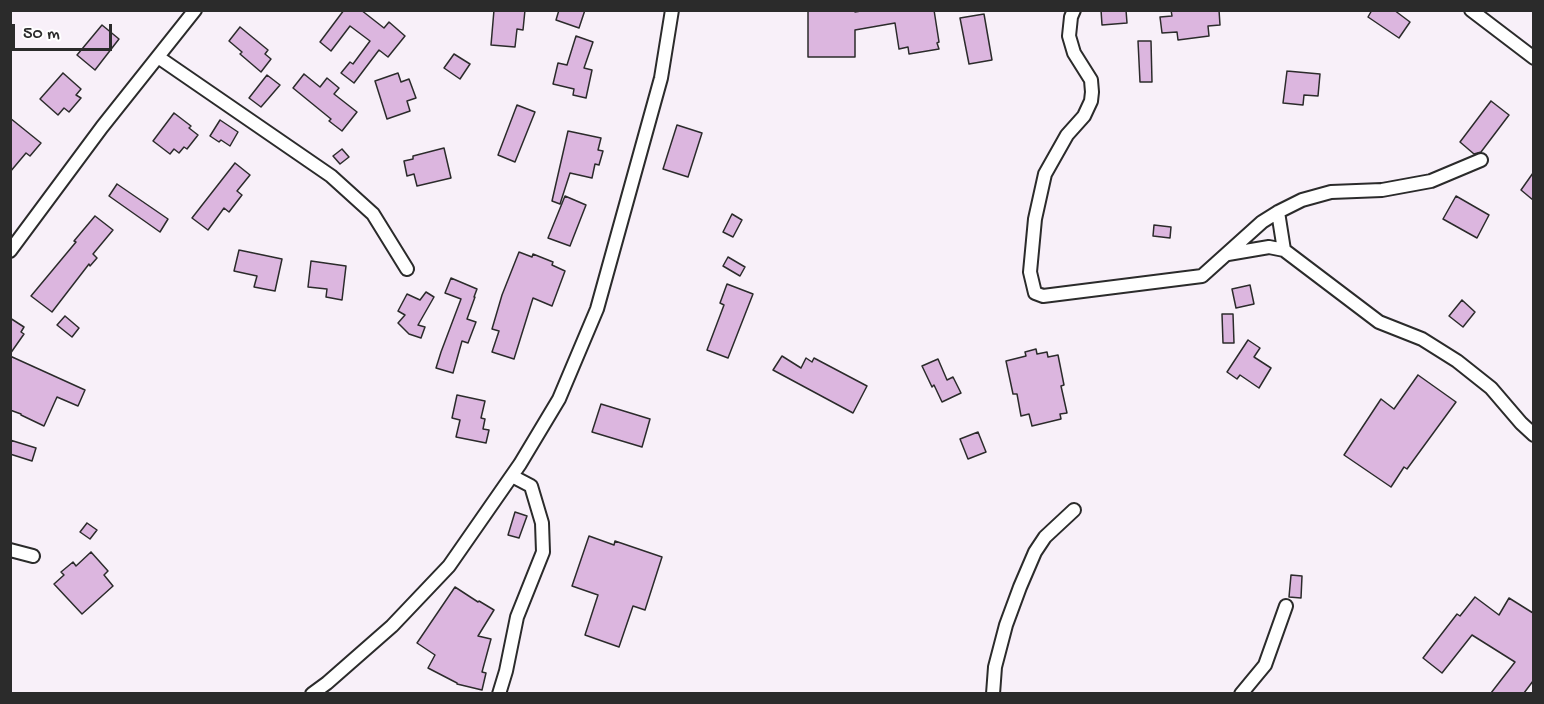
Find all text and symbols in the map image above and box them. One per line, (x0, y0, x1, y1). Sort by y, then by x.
scale bar (15, 12, 116, 50)
text: 50 m (23, 24, 60, 45)

